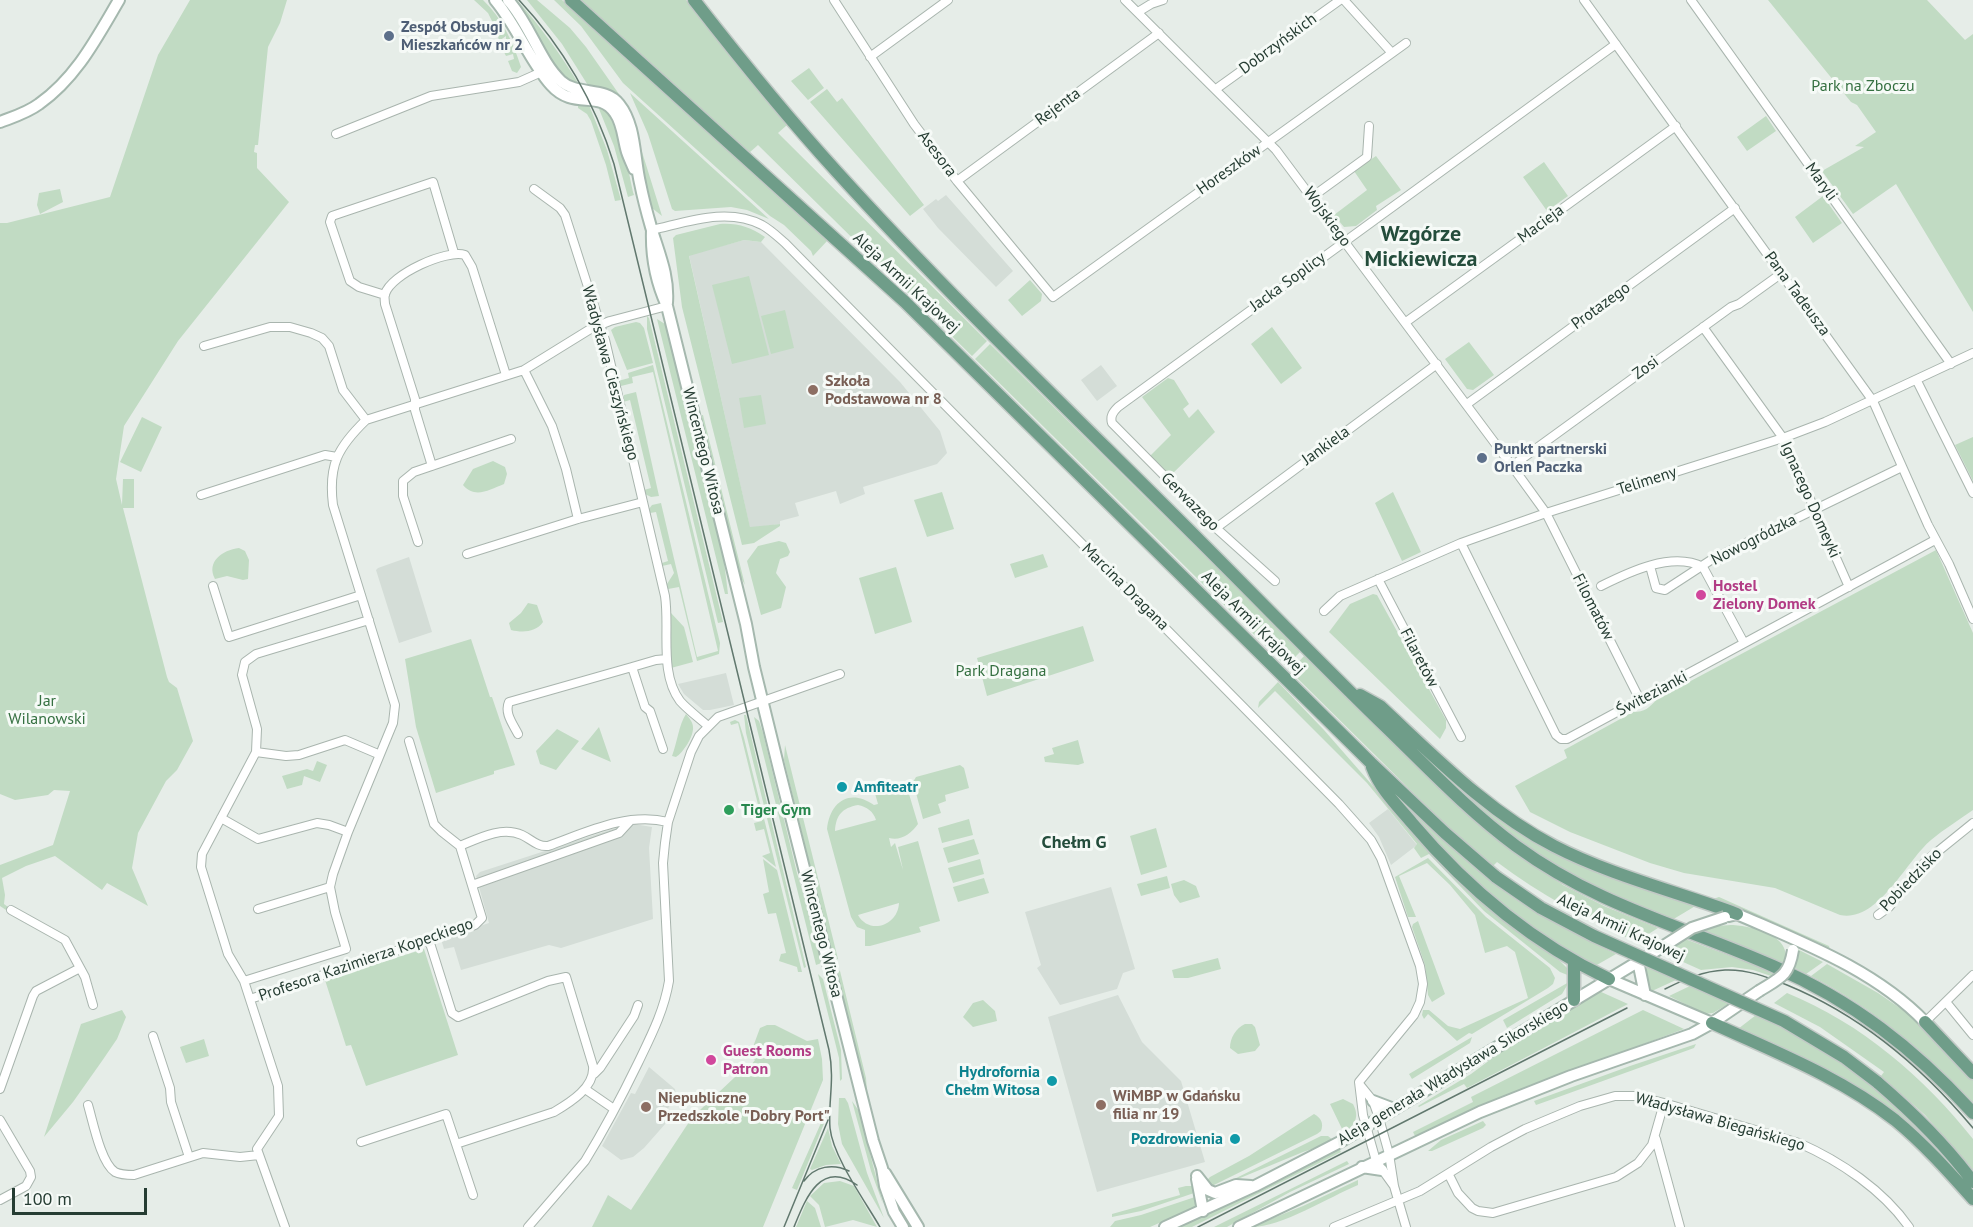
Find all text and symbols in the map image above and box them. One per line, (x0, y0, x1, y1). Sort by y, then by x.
street label: Dobrzyńskich (1236, 9, 1320, 79)
place label: Zespół Obsługi Mieszkańców nr 2 (401, 17, 523, 55)
marker: Zespół Obsługi Mieszkańców nr 2 (382, 29, 396, 43)
park label: Park na Zboczu (1811, 76, 1915, 96)
street label: Rejenta (1032, 84, 1084, 130)
street label: Asesora (913, 127, 961, 181)
street label: Horeszków (1193, 141, 1265, 199)
street label: Maryli (1801, 159, 1841, 205)
street label: Wojskiego (1299, 183, 1355, 251)
street label: Macieja (1514, 201, 1568, 247)
district label: Wzgórze Mickiewicza (1365, 222, 1477, 274)
street label: Aleja Armii Krajowej (849, 229, 963, 337)
street label: Jacka Soplicy (1246, 248, 1330, 316)
street label: Pana Tadeusza (1760, 248, 1834, 340)
street label: Protazego (1568, 278, 1634, 334)
street label: Władysława Cieszyńskiego (577, 283, 643, 463)
street label: Zosi (1629, 352, 1663, 384)
place label: Szkoła Podstawowa nr 8 (825, 371, 942, 409)
marker: Szkoła Podstawowa nr 8 (806, 383, 820, 397)
street label: Wincentego Witosa (678, 385, 728, 517)
street label: Jankiela (1299, 422, 1353, 470)
place label: Punkt partnerski Orlen Paczka (1494, 439, 1607, 477)
street label: Ignacego Domeyki (1776, 439, 1844, 561)
marker: Punkt partnerski Orlen Paczka (1475, 451, 1489, 465)
street label: Telimeny (1615, 462, 1679, 500)
street label: Gerwazego (1157, 469, 1223, 535)
street label: Nowogródzka (1708, 510, 1800, 570)
street label: Marcina Dragana (1077, 539, 1173, 635)
street label: Aleja Armii Krajowej (1197, 567, 1309, 679)
street label: Filomatów (1568, 571, 1618, 643)
place label: Hostel Zielony Domek (1713, 576, 1816, 614)
marker: Hostel Zielony Domek (1694, 588, 1708, 602)
street label: Filaretów (1395, 625, 1443, 691)
park label: Park Dragana (956, 661, 1046, 681)
street label: Świtezianki (1613, 667, 1691, 721)
park label: Jar Wilanowski (8, 691, 86, 729)
place label: Amfiteatr (854, 777, 918, 797)
marker: Amfiteatr (835, 780, 849, 794)
place label: Tiger Gym (741, 800, 811, 820)
marker: Tiger Gym (722, 803, 736, 817)
district label: Chełm G (1042, 832, 1106, 854)
street label: Pobiedzisko (1876, 844, 1946, 916)
street label: Wincentego Witosa (796, 868, 846, 1000)
street label: Aleja Armii Krajowej (1554, 890, 1688, 966)
street label: Profesora Kazimierza Kopeckiego (256, 914, 476, 1006)
street label: Aleja generała Władysława Sikorskiego (1334, 996, 1572, 1150)
place label: Guest Rooms Patron (723, 1041, 812, 1079)
marker: Guest Rooms Patron (704, 1053, 718, 1067)
place label: Hydrofornia Chełm Witosa (945, 1062, 1040, 1100)
marker: Hydrofornia Chełm Witosa (1045, 1074, 1059, 1088)
place label: WiMBP w Gdańsku filia nr 19 (1113, 1086, 1240, 1124)
place label: Niepubliczne Przedszkole "Dobry Port" (658, 1088, 830, 1126)
street label: Władysława Biegańskiego (1633, 1089, 1807, 1155)
marker: WiMBP w Gdańsku filia nr 19 (1094, 1098, 1108, 1112)
marker: Niepubliczne Przedszkole "Dobry Port" (639, 1100, 653, 1114)
place label: Pozdrowienia (1131, 1129, 1223, 1149)
marker: Pozdrowienia (1228, 1132, 1242, 1146)
scale bar (15, 1176, 150, 1214)
text: 100 m (23, 1187, 72, 1210)

